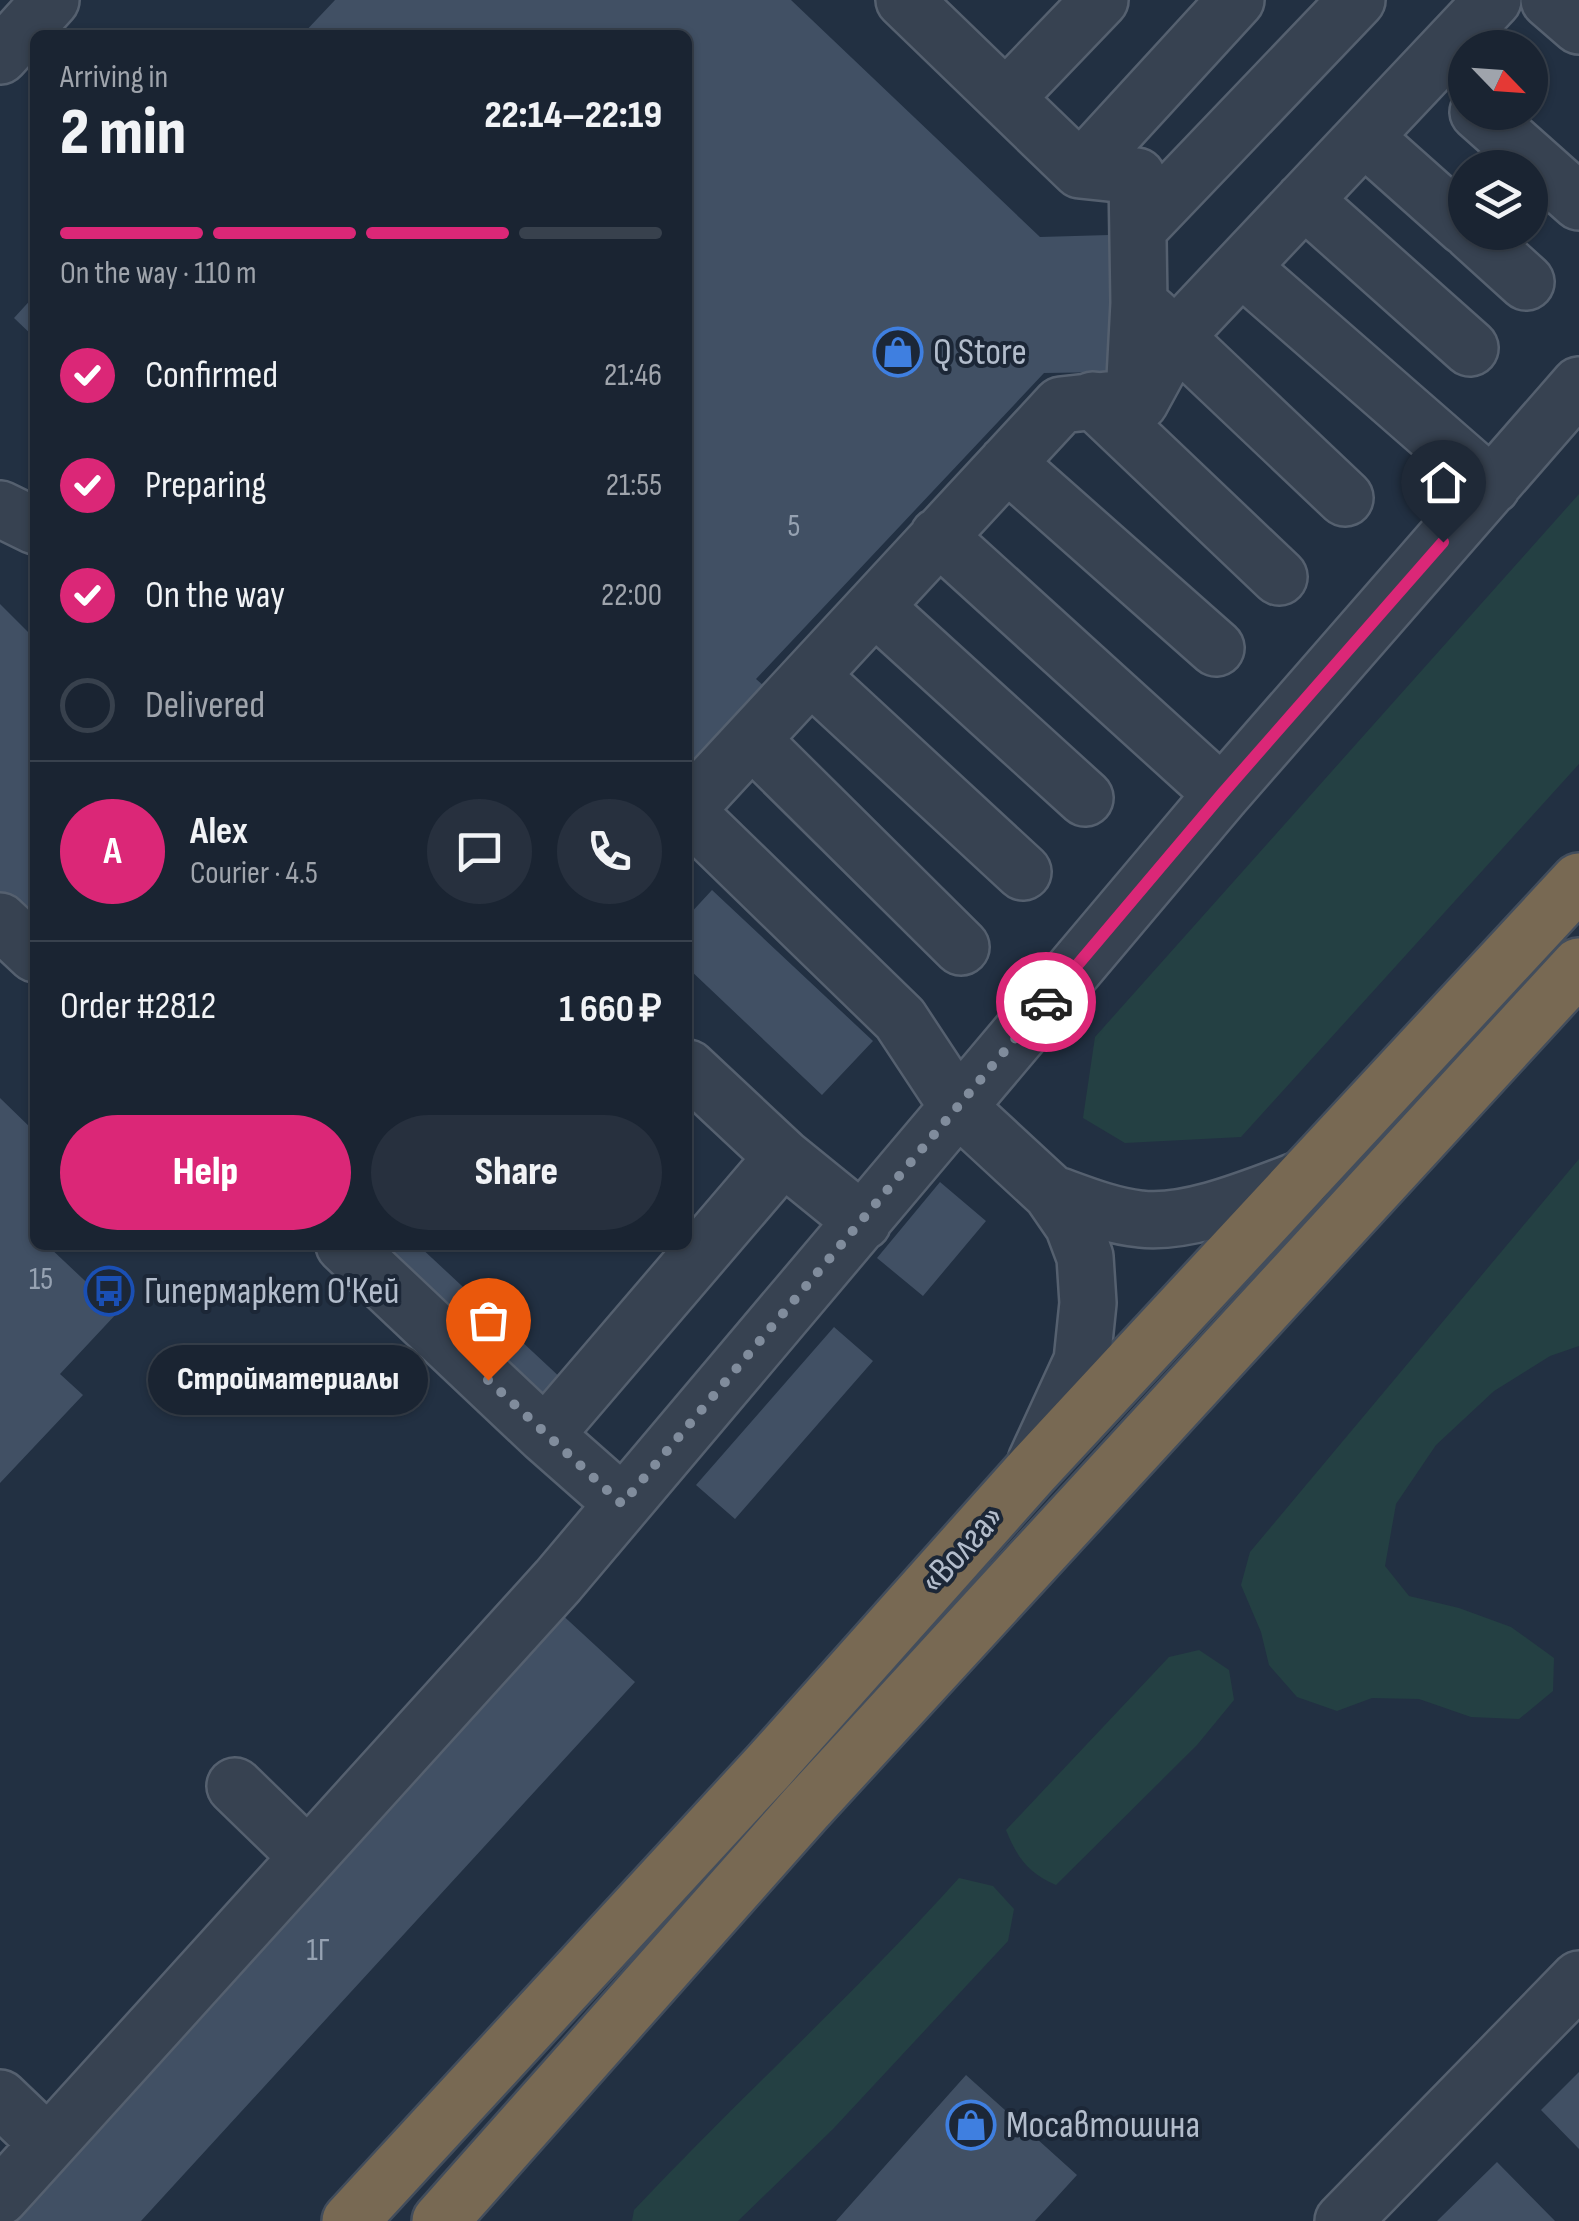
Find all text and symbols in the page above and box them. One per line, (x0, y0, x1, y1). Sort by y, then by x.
north arrow (1448, 30, 1548, 130)
map controls (1448, 30, 1548, 250)
text: Arriving in (60, 58, 168, 97)
text: 22:14–22:19 (484, 93, 662, 138)
text: 2 min (60, 95, 186, 173)
button: layers (1448, 150, 1548, 250)
text: On the way · 110 m (60, 254, 257, 293)
shop icon: Q Store (872, 326, 924, 378)
place label: Q Store (933, 330, 1027, 375)
icon: check (60, 348, 115, 403)
text: Confirmed (145, 353, 278, 398)
text: 21:46 (604, 356, 662, 395)
pin (1401, 440, 1486, 543)
icon: home (1416, 455, 1471, 510)
icon: check (60, 458, 115, 513)
text: Preparing (145, 463, 266, 508)
text: 21:55 (606, 466, 662, 505)
house number: 5 (788, 507, 800, 546)
icon: check (60, 568, 115, 623)
text: On the way (145, 573, 285, 618)
text: 22:00 (601, 576, 662, 615)
text: Delivered (145, 683, 265, 728)
button: chat (427, 799, 532, 904)
button: phone (557, 799, 662, 904)
text: Alex (190, 809, 248, 854)
text: A (103, 829, 122, 874)
text: Courier · 4.5 (190, 854, 318, 893)
courier (996, 952, 1096, 1052)
icon: car (1019, 975, 1074, 1030)
text: Order #2812 (60, 984, 216, 1029)
text: 1 660 ₽ (559, 987, 662, 1032)
button: Help (60, 1115, 351, 1230)
button: Share (371, 1115, 662, 1230)
house number: 15 (29, 1260, 53, 1299)
bus stop icon: Гипермаркет О'Кей (83, 1265, 135, 1317)
place label: Гипермаркет О'Кей (144, 1269, 399, 1314)
pin (446, 1278, 531, 1381)
icon: bag (461, 1293, 516, 1348)
callout: Стройматериалы (148, 1345, 428, 1415)
text: Стройматериалы (177, 1360, 399, 1399)
street label: «Волга» (910, 1495, 1014, 1603)
house number: 1Г (306, 1931, 330, 1970)
shop icon: Мосавтошина (945, 2099, 997, 2151)
place label: Мосавтошина (1006, 2103, 1200, 2148)

